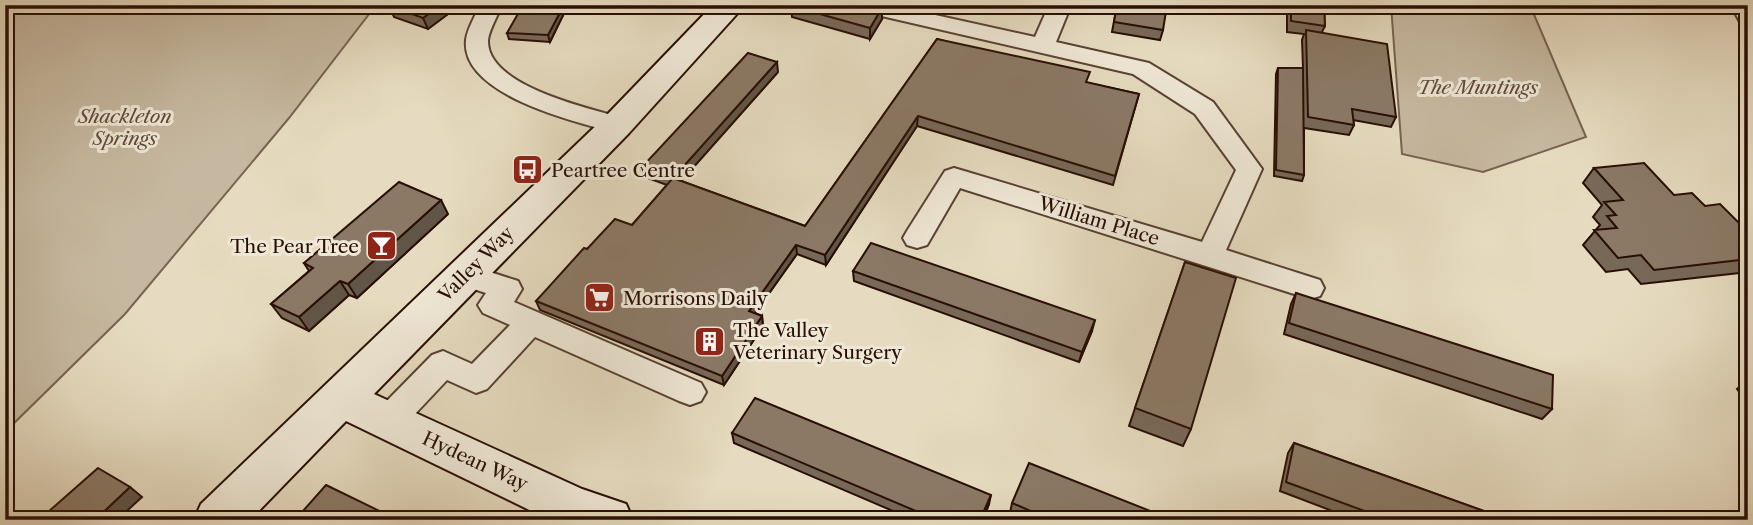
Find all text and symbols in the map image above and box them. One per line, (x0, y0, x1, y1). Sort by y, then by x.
park label: The Muntings (1418, 76, 1539, 99)
park label: Shackleton Springs (77, 105, 172, 150)
bus stop icon: Peartree Centre (511, 153, 545, 187)
place label: Peartree Centre (551, 159, 695, 182)
street label: William Place (1035, 191, 1162, 250)
street label: Valley Way (433, 221, 519, 307)
bar icon: The Pear Tree (365, 229, 399, 263)
place label: The Pear Tree (230, 235, 359, 258)
supermarket icon: Morrisons Daily (583, 281, 617, 315)
place label: Morrisons Daily (623, 287, 768, 310)
place label: The Valley Veterinary Surgery (732, 319, 902, 364)
building icon: The Valley Veterinary Surgery (693, 324, 727, 358)
street label: Hydean Way (419, 427, 532, 496)

